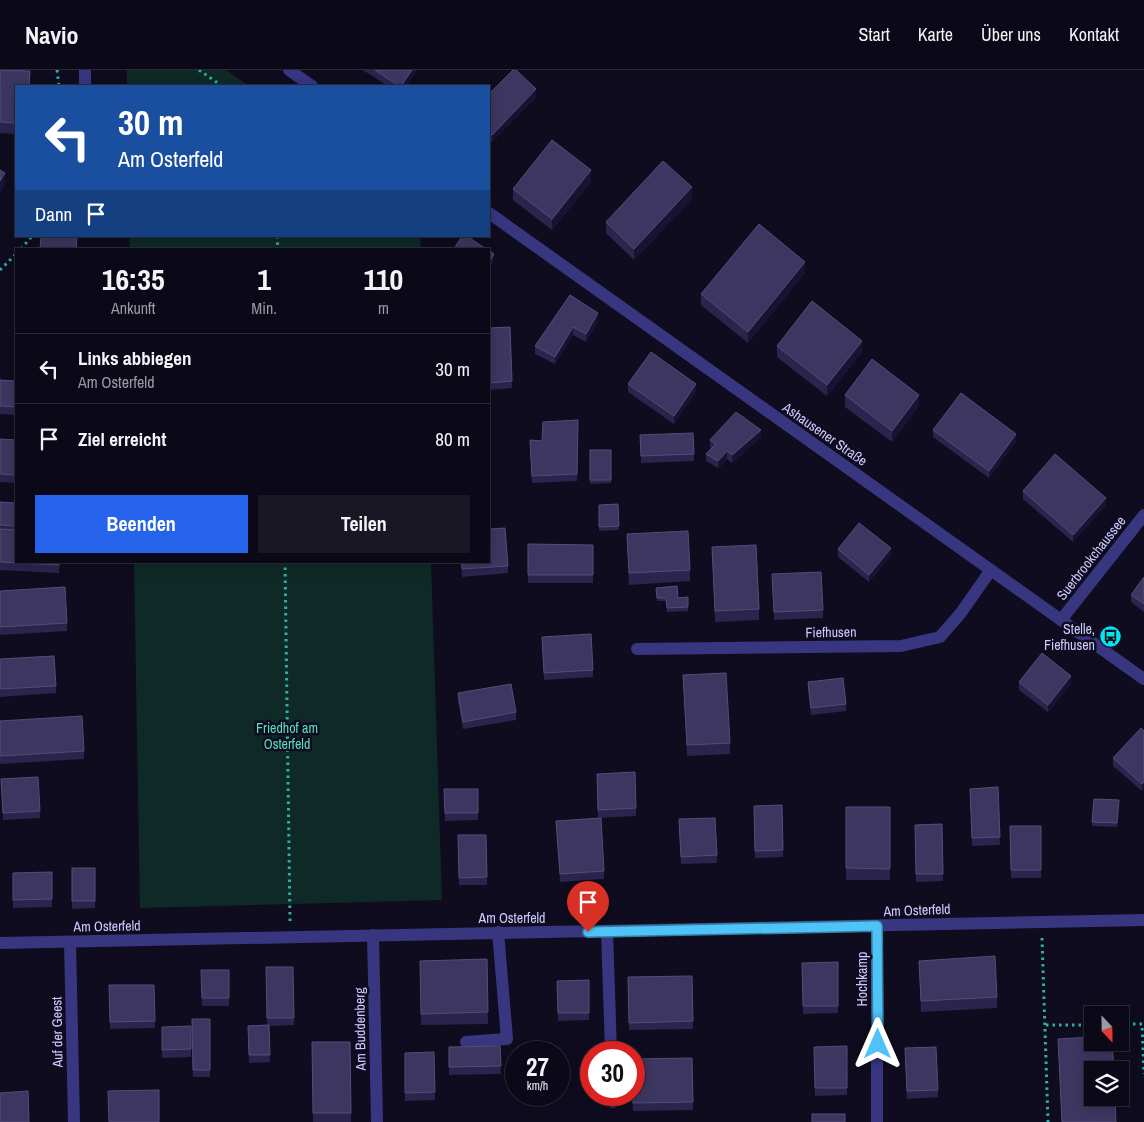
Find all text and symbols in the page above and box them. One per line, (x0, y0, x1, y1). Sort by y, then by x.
text: Navio (25, 19, 79, 51)
text: Start (859, 22, 890, 47)
text: Karte (918, 22, 953, 47)
text: Über uns (981, 22, 1041, 47)
text: Kontakt (1069, 22, 1119, 47)
text: 30 m (118, 99, 183, 146)
icon: left (35, 105, 100, 170)
text: Am Osterfeld (118, 144, 223, 174)
icon: arrive (82, 200, 110, 228)
text: Dann (35, 201, 72, 227)
text: 16:35 (102, 259, 165, 299)
text: 1 (257, 259, 271, 299)
text: 110 (364, 259, 403, 299)
text: Ankunft (111, 297, 155, 319)
text: Min. (251, 297, 277, 319)
text: m (378, 297, 389, 319)
text: Links abbiegen (78, 345, 191, 371)
icon: left (35, 355, 63, 383)
text: 30 m (435, 356, 470, 382)
text: Am Osterfeld (78, 371, 155, 393)
street label: Ashausener Straße (779, 398, 871, 470)
icon: arrive (35, 425, 63, 453)
text: Ziel erreicht (78, 426, 166, 452)
text: 80 m (435, 426, 470, 452)
button: Beenden (35, 495, 248, 553)
button: Teilen (258, 495, 470, 553)
street label: Suerbrookchaussee (1052, 512, 1130, 604)
place label: Stelle, Fiefhusen (1044, 620, 1095, 654)
street label: Fiefhusen (805, 623, 857, 641)
bus stop icon: Stelle, Fiefhusen (1099, 625, 1123, 649)
park label: Friedhof am Osterfeld (256, 719, 318, 753)
pin (567, 881, 609, 932)
icon: arrive (574, 888, 602, 916)
street label: Am Osterfeld (882, 900, 951, 920)
street label: Am Osterfeld (478, 909, 546, 927)
street label: Am Osterfeld (72, 916, 141, 936)
street label: Hochkamp (853, 952, 871, 1006)
street label: Am Buddenberg (350, 987, 370, 1072)
street label: Auf der Geest (47, 996, 67, 1069)
north arrow (1084, 1006, 1129, 1051)
map controls (1084, 1006, 1129, 1106)
position arrow (851, 1017, 903, 1069)
speed limit sign: 30 (580, 1041, 645, 1106)
text: 27 (526, 1050, 549, 1084)
button: layers (1084, 1061, 1129, 1106)
text: km/h (527, 1078, 548, 1094)

